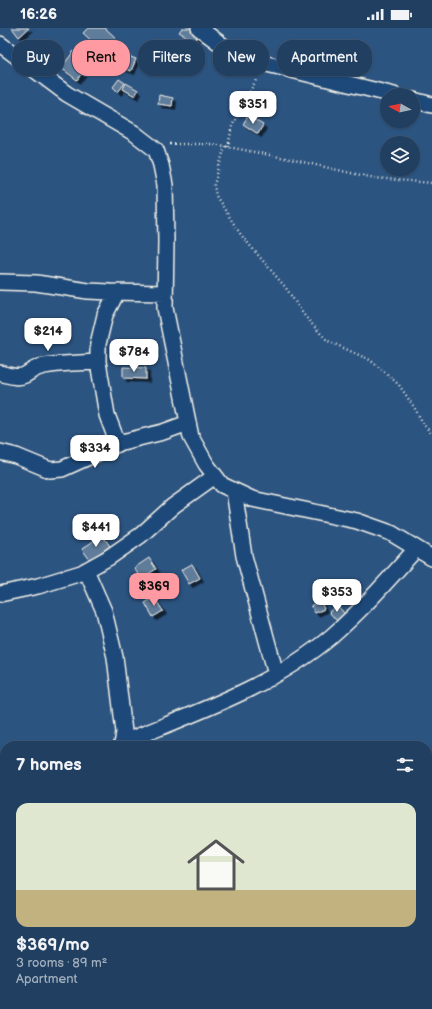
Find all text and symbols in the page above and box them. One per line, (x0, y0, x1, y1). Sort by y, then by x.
text: 16:26 (20, 5, 57, 24)
chip: Buy (12, 40, 64, 76)
chip: Rent (72, 40, 130, 76)
chip: Filters (138, 40, 205, 76)
chip: New (213, 40, 269, 76)
chip: Apartment (277, 40, 372, 76)
north arrow (380, 88, 420, 128)
map controls (380, 88, 420, 176)
pin: $351 (229, 91, 277, 125)
text: $351 (238, 96, 268, 112)
button: layers (380, 136, 420, 176)
pin: $214 (24, 318, 72, 352)
text: $214 (33, 323, 63, 339)
pin: $784 (110, 339, 158, 373)
text: $784 (118, 344, 150, 360)
pin: $334 (71, 435, 119, 469)
text: $334 (79, 440, 111, 456)
pin: $441 (72, 514, 120, 548)
text: $441 (81, 519, 111, 535)
pin: $369 (130, 573, 178, 607)
text: $369 (138, 578, 170, 594)
pin: $353 (313, 579, 361, 613)
text: $353 (321, 584, 353, 600)
icon: filters (394, 754, 416, 776)
text: 7 homes (16, 755, 82, 775)
icon: home (180, 829, 252, 901)
text: $369/mo (16, 935, 90, 955)
text: 3 rooms · 89 m² (16, 955, 107, 971)
text: Apartment (16, 971, 77, 987)

